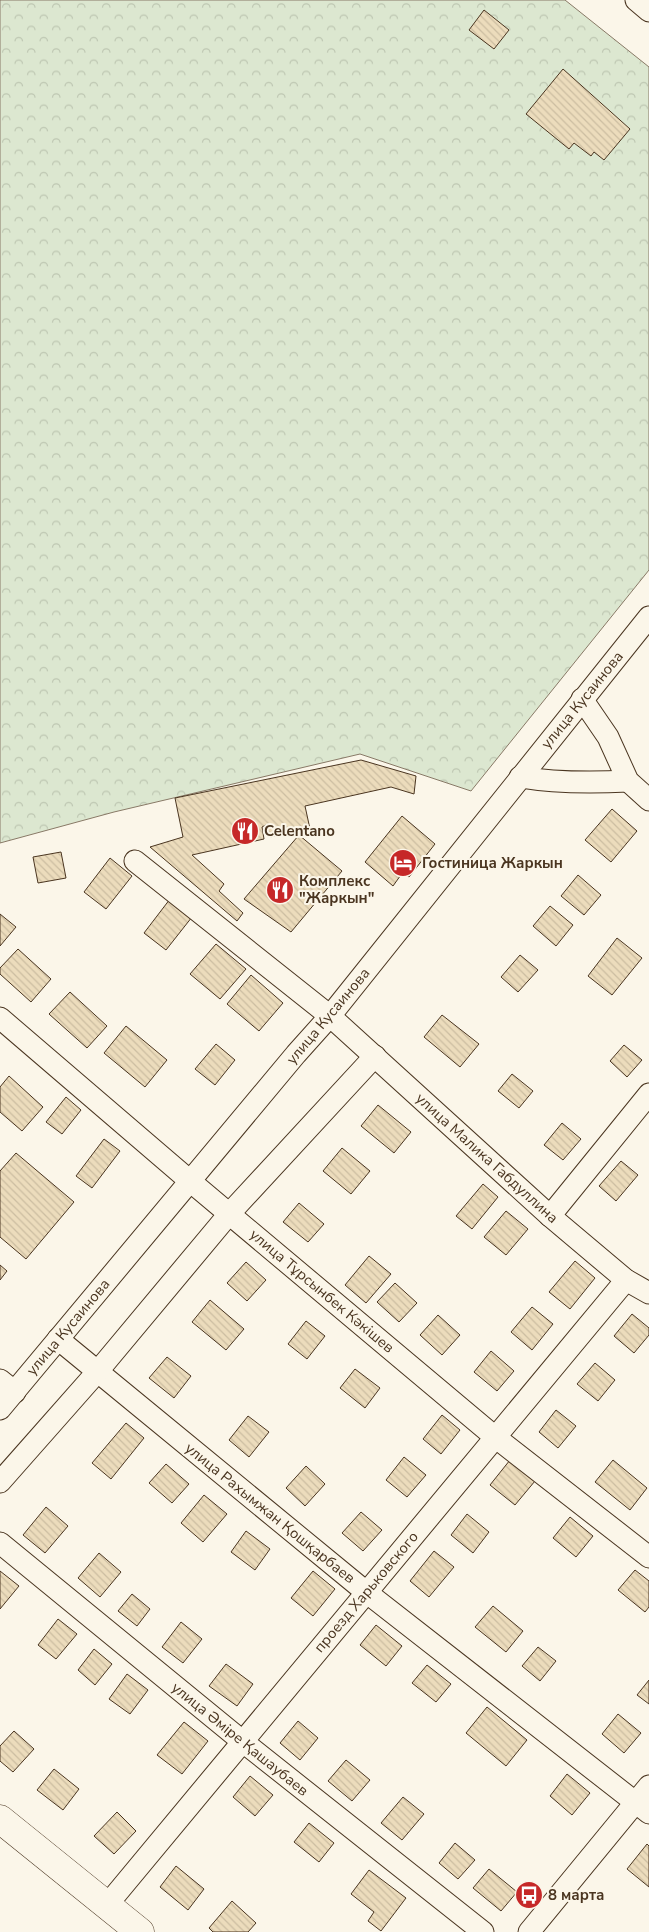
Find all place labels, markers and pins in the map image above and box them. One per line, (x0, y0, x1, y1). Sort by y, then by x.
restaurant icon: Celentano (230, 816, 260, 846)
place label: Celentano (264, 821, 335, 841)
hotel icon: Гостиница Жаркын (388, 848, 418, 878)
place label: Гостиница Жаркын (422, 853, 563, 873)
place label: Комплекс "Жаркын" (299, 871, 374, 908)
restaurant icon: Комплекс "Жаркын" (265, 875, 295, 905)
bus stop icon: 8 марта (514, 1880, 544, 1910)
place label: 8 марта (548, 1885, 604, 1905)

